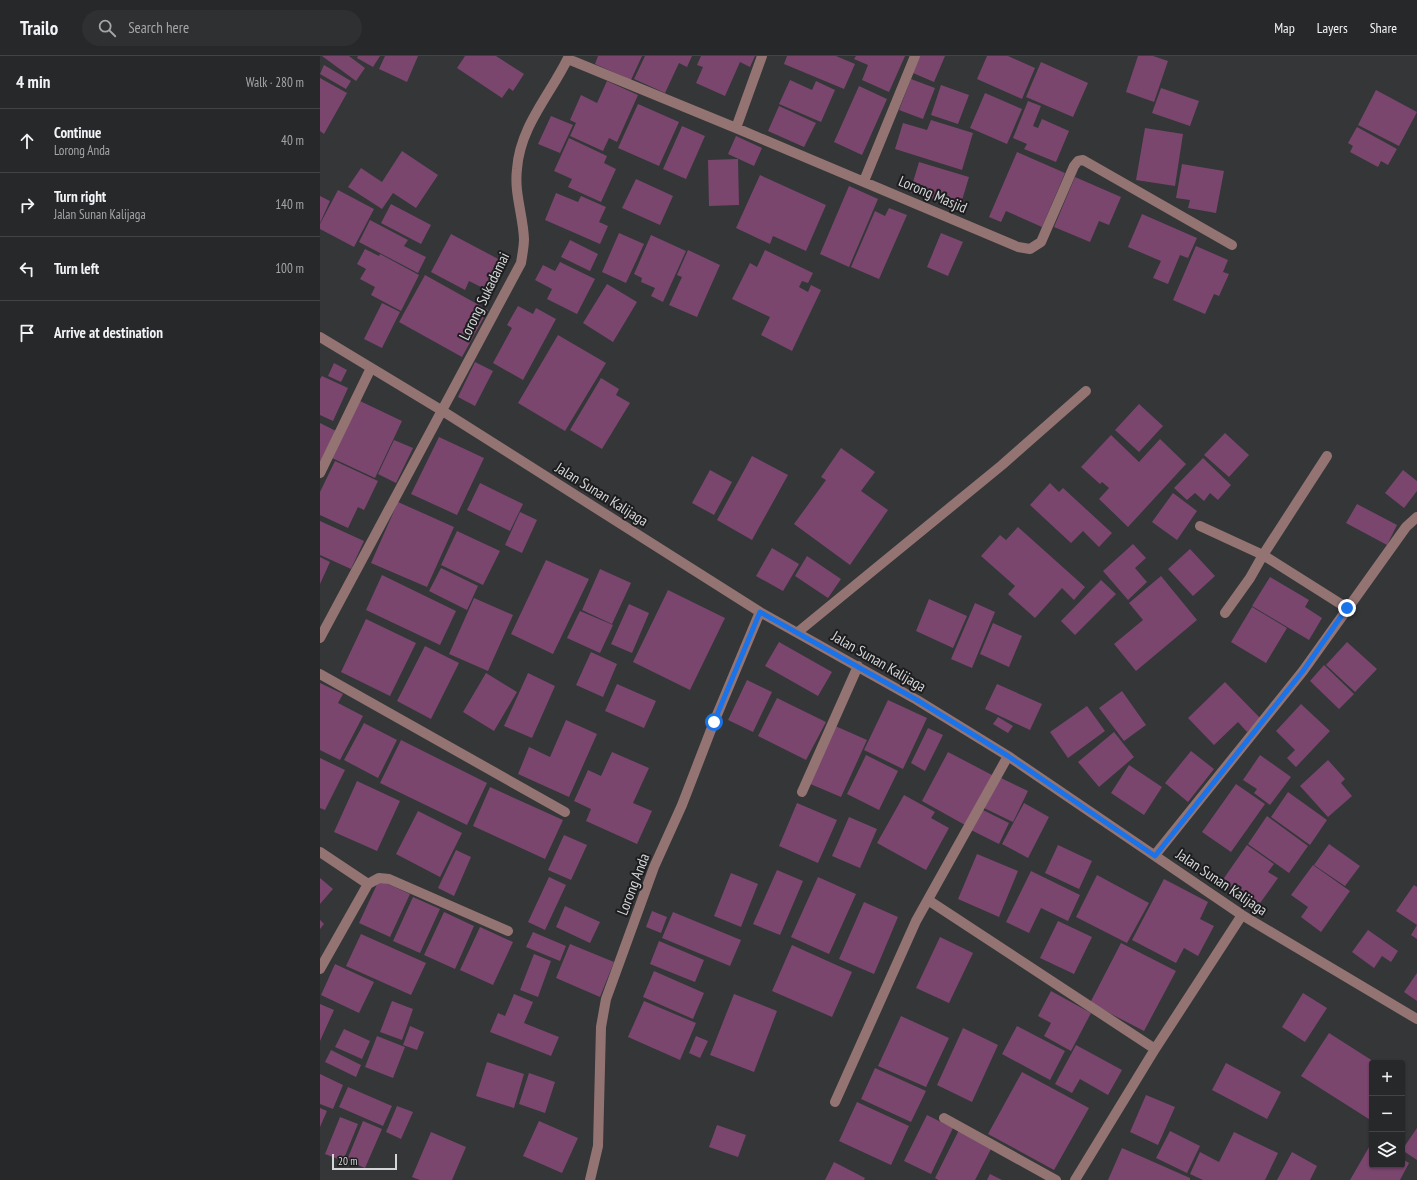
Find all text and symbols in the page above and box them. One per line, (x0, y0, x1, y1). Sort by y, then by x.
search box (82, 10, 362, 46)
text: Trailo (20, 16, 58, 40)
icon: search (96, 17, 118, 39)
text: Search here (128, 18, 189, 37)
text: Map (1274, 19, 1295, 37)
text: Layers (1317, 19, 1348, 37)
text: Share (1370, 19, 1397, 37)
text: 4 min (16, 71, 50, 93)
text: Walk · 280 m (246, 74, 304, 91)
text: Continue (54, 123, 101, 142)
icon: ahead (16, 130, 38, 152)
text: 40 m (281, 132, 304, 149)
text: Lorong Anda (54, 142, 110, 159)
street label: Lorong Masjid (896, 171, 970, 217)
text: Turn right (54, 187, 106, 206)
icon: right (16, 194, 38, 216)
text: 140 m (275, 196, 304, 213)
text: Jalan Sunan Kalijaga (54, 206, 146, 223)
street label: Lorong Sukadamai (455, 249, 513, 343)
icon: left (16, 258, 38, 280)
text: Turn left (54, 259, 99, 278)
text: 100 m (275, 260, 304, 277)
icon: arrive (16, 322, 38, 344)
text: Arrive at destination (54, 323, 163, 342)
street label: Jalan Sunan Kalijaga (551, 457, 652, 530)
route end (1338, 599, 1356, 617)
street label: Jalan Sunan Kalijaga (828, 626, 930, 696)
route start (705, 713, 723, 731)
street label: Jalan Sunan Kalijaga (1172, 844, 1271, 919)
street label: Lorong Anda (613, 850, 653, 918)
map controls (1369, 1060, 1405, 1168)
button: + (1369, 1060, 1405, 1096)
button: − (1369, 1096, 1405, 1132)
button: layers (1369, 1132, 1405, 1168)
scale bar (332, 1152, 397, 1171)
text: 20 m (338, 1154, 357, 1168)

